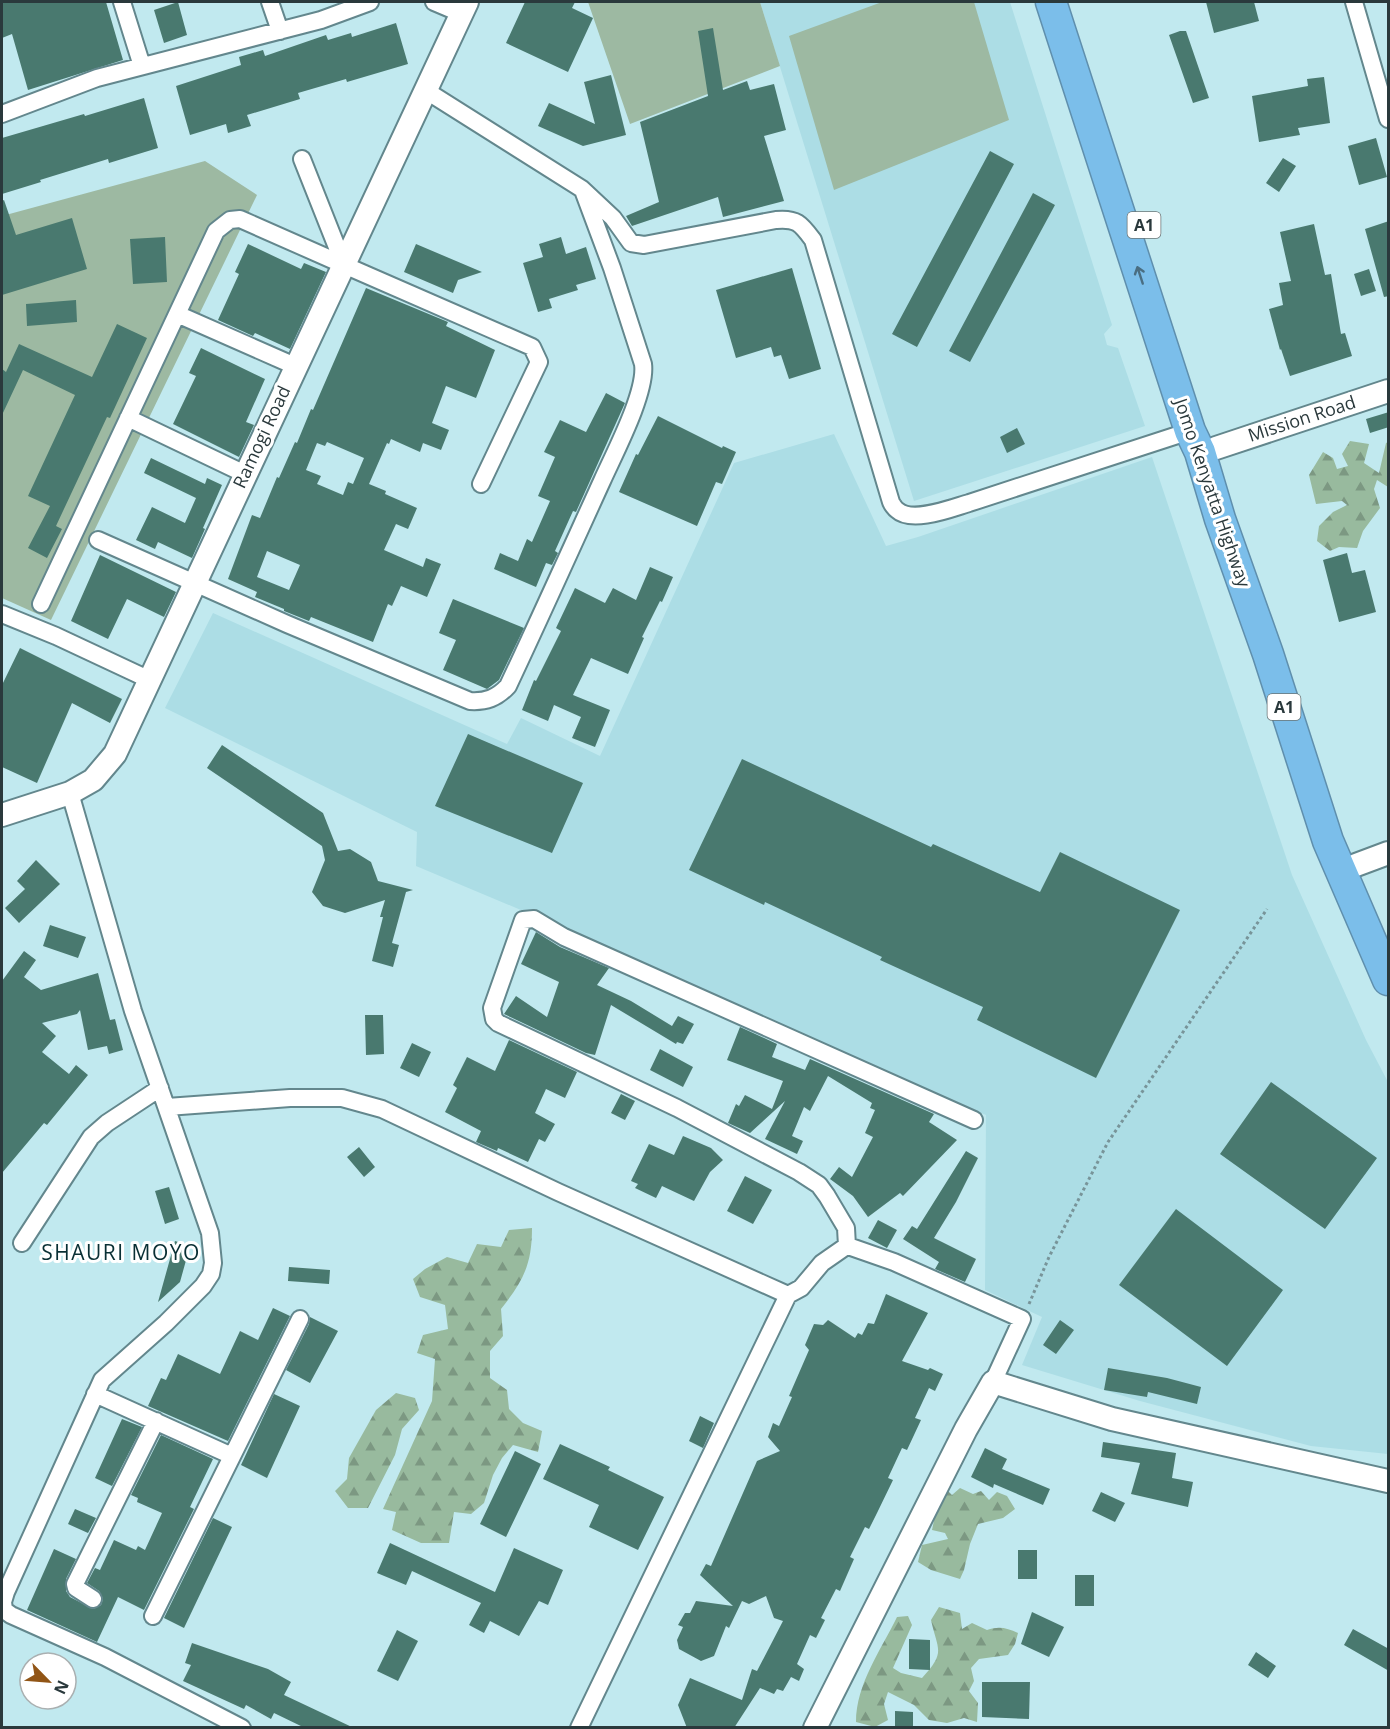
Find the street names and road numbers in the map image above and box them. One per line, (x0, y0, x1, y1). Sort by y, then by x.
road number: A1 (1128, 212, 1160, 238)
street label: Ramogi Road (227, 381, 295, 492)
street label: Mission Road (1245, 389, 1359, 447)
street label: Jomo Kenyatta Highway (1169, 393, 1257, 591)
road number: A1 (1268, 694, 1300, 720)

